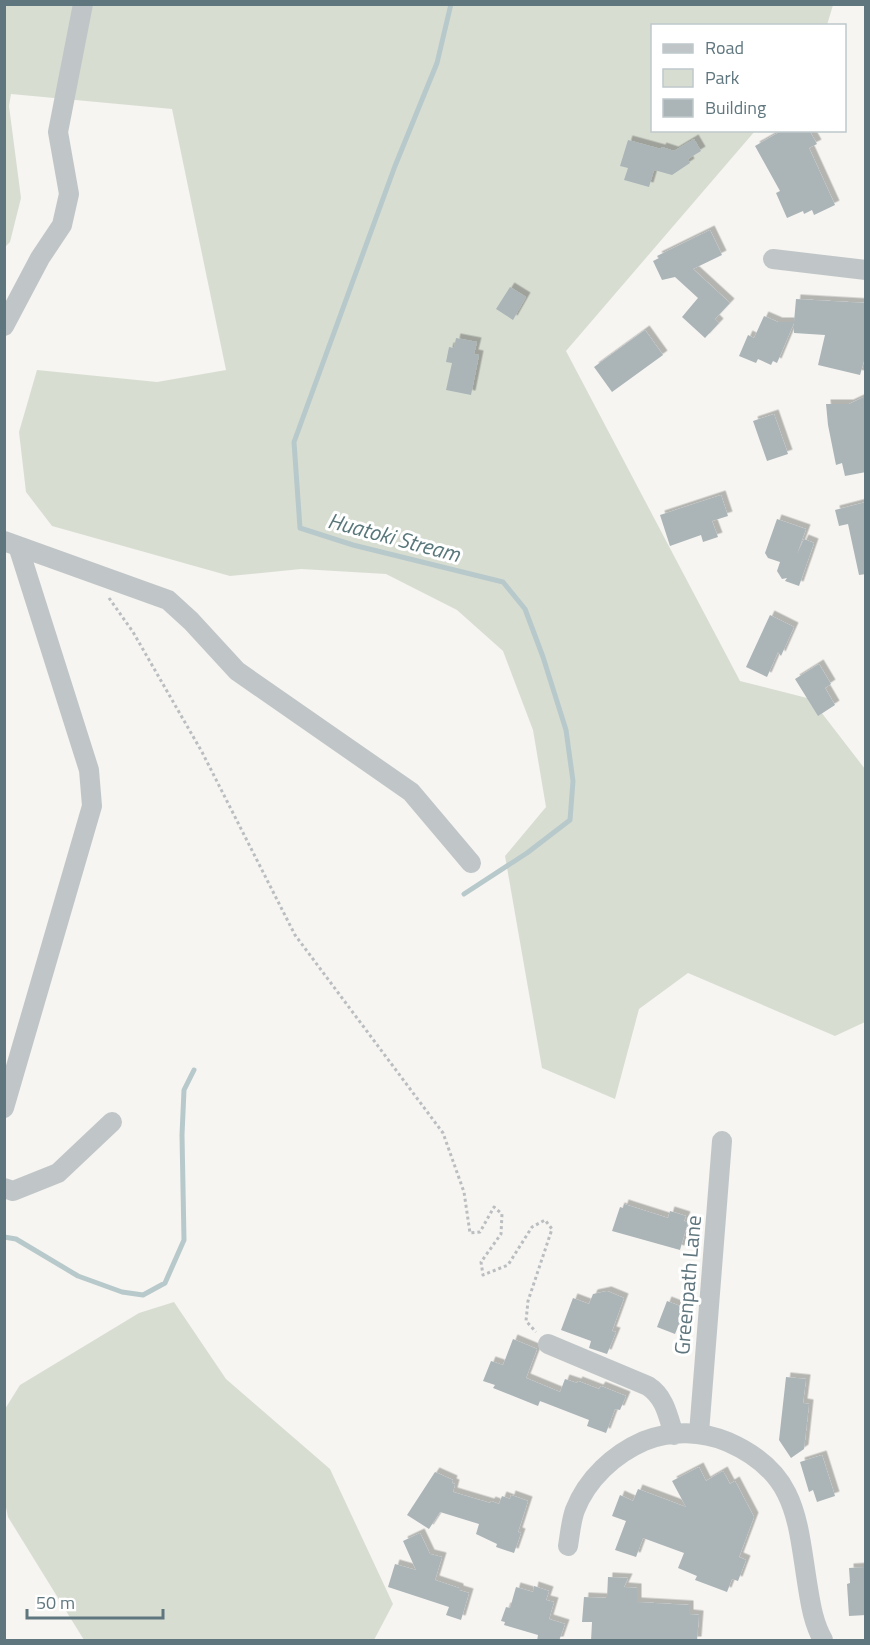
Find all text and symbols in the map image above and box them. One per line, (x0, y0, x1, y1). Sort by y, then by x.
legend (651, 24, 846, 132)
text: Road (705, 34, 744, 61)
text: Park (705, 64, 740, 91)
text: Building (705, 94, 766, 121)
water label: Huatoki Stream (324, 503, 465, 571)
street label: Greenpath Lane (665, 1214, 709, 1356)
scale bar (27, 1582, 164, 1620)
text: 50 m (36, 1589, 75, 1616)

